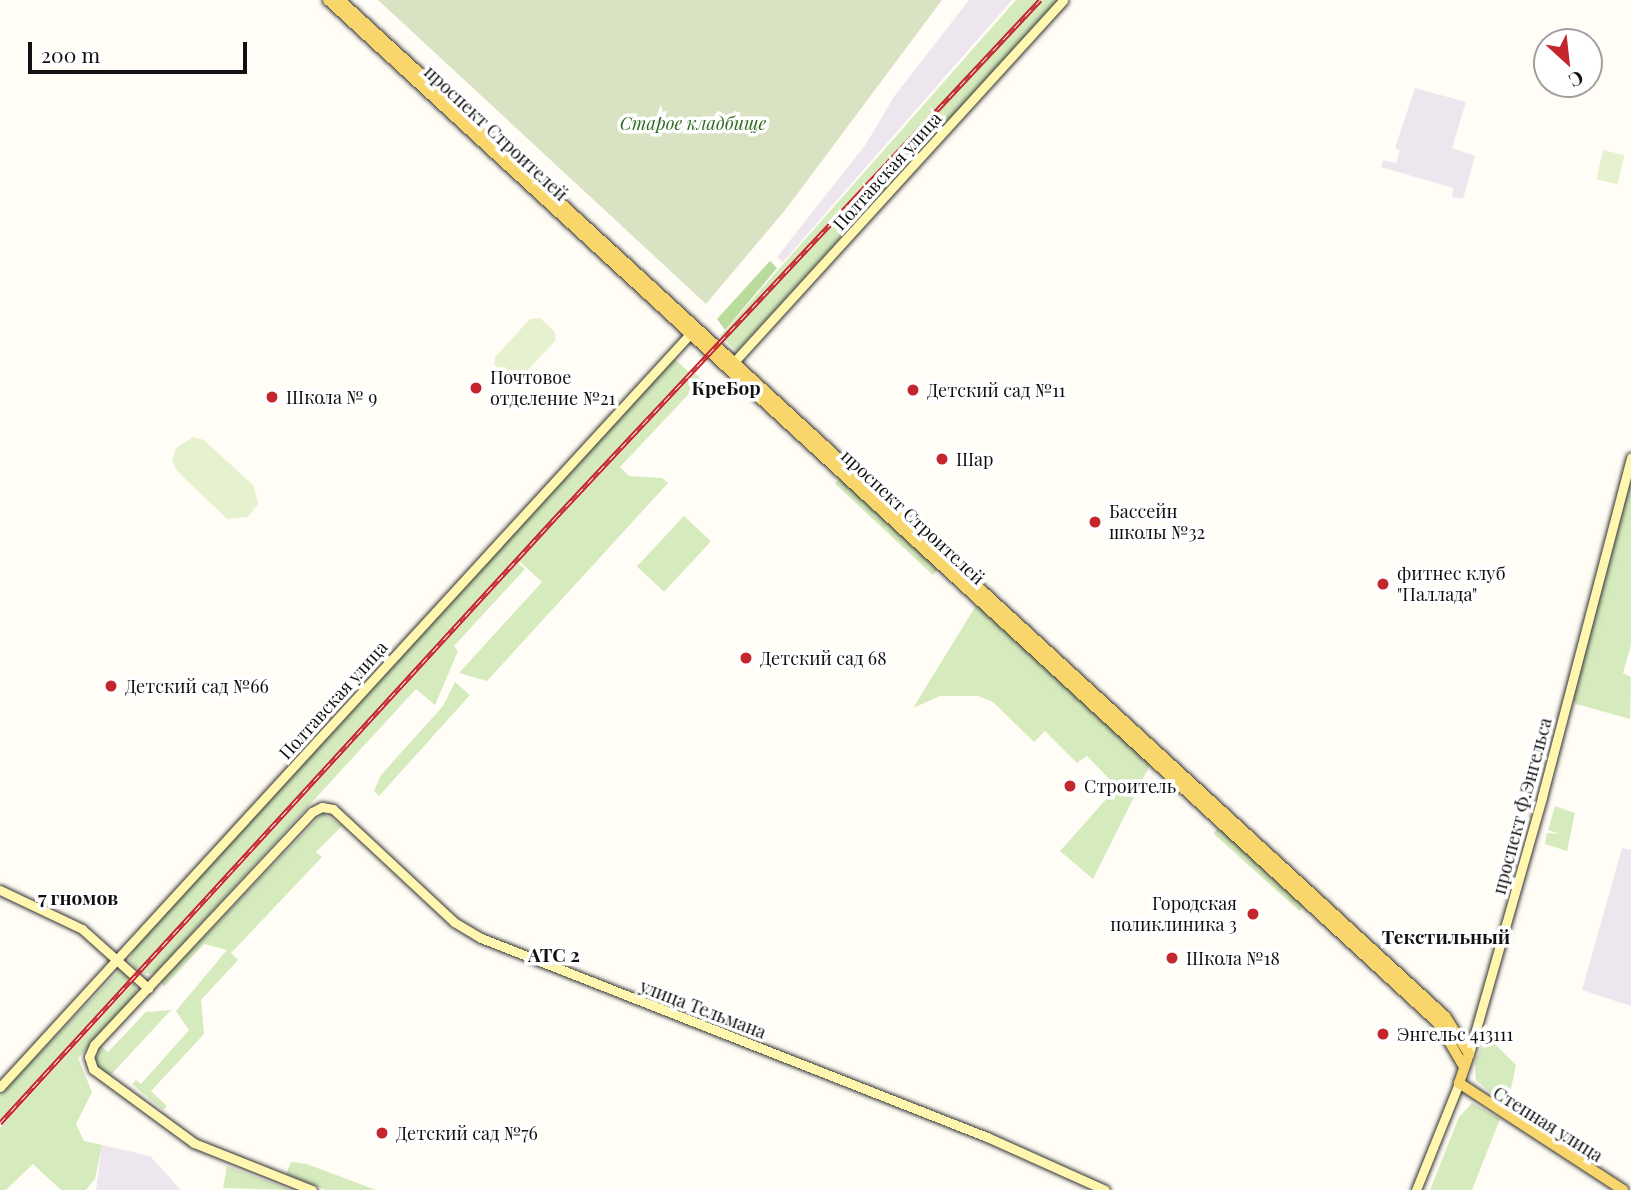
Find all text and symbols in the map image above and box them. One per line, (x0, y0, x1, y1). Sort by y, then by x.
scale bar (32, 28, 250, 72)
north arrow (1533, 28, 1603, 98)
text: 200 m (41, 40, 100, 68)
street label: проспект Строителей (420, 61, 572, 205)
text: С (1565, 65, 1589, 95)
street label: Полтавская улица (828, 107, 946, 235)
park label: Старое кладбище (620, 112, 766, 134)
place label: Почтовое отделение №21 (490, 367, 615, 410)
district label: КреБор (691, 377, 761, 399)
place label: Детский сад №11 (927, 379, 1066, 401)
marker: Почтовое отделение №21 (468, 380, 484, 396)
marker: Детский сад №11 (905, 382, 921, 398)
place label: Школа № 9 (286, 386, 377, 408)
marker: Школа № 9 (264, 389, 280, 405)
street label: проспект Строителей (837, 445, 989, 589)
place label: Шар (956, 448, 993, 470)
marker: Шар (934, 451, 950, 467)
place label: Бассейн школы №32 (1109, 501, 1205, 544)
marker: Бассейн школы №32 (1087, 514, 1103, 530)
place label: фитнес клуб "Паллада" (1397, 563, 1506, 606)
marker: фитнес клуб "Паллада" (1375, 576, 1391, 592)
street label: Полтавская улица (274, 636, 392, 764)
place label: Детский сад 68 (760, 647, 886, 669)
marker: Детский сад 68 (738, 650, 754, 666)
place label: Детский сад №66 (125, 675, 269, 697)
marker: Детский сад №66 (103, 678, 119, 694)
street label: проспект Ф.Энгельса (1488, 715, 1556, 897)
place label: Строитель (1084, 775, 1176, 797)
marker: Строитель (1062, 778, 1078, 794)
district label: 7 гномов (38, 887, 118, 909)
place label: Городская поликлиника 3 (1110, 893, 1237, 936)
marker: Городская поликлиника 3 (1243, 904, 1263, 924)
district label: Текстильный (1382, 926, 1510, 948)
district label: АТС 2 (528, 944, 580, 966)
place label: Школа №18 (1186, 947, 1280, 969)
marker: Школа №18 (1164, 950, 1180, 966)
street label: улица Тельмана (637, 975, 769, 1043)
place label: Энгельс 413111 (1397, 1023, 1514, 1045)
marker: Энгельс 413111 (1375, 1026, 1391, 1042)
street label: Степная улица (1489, 1082, 1607, 1166)
place label: Детский сад №76 (396, 1122, 538, 1144)
marker: Детский сад №76 (374, 1125, 390, 1141)

